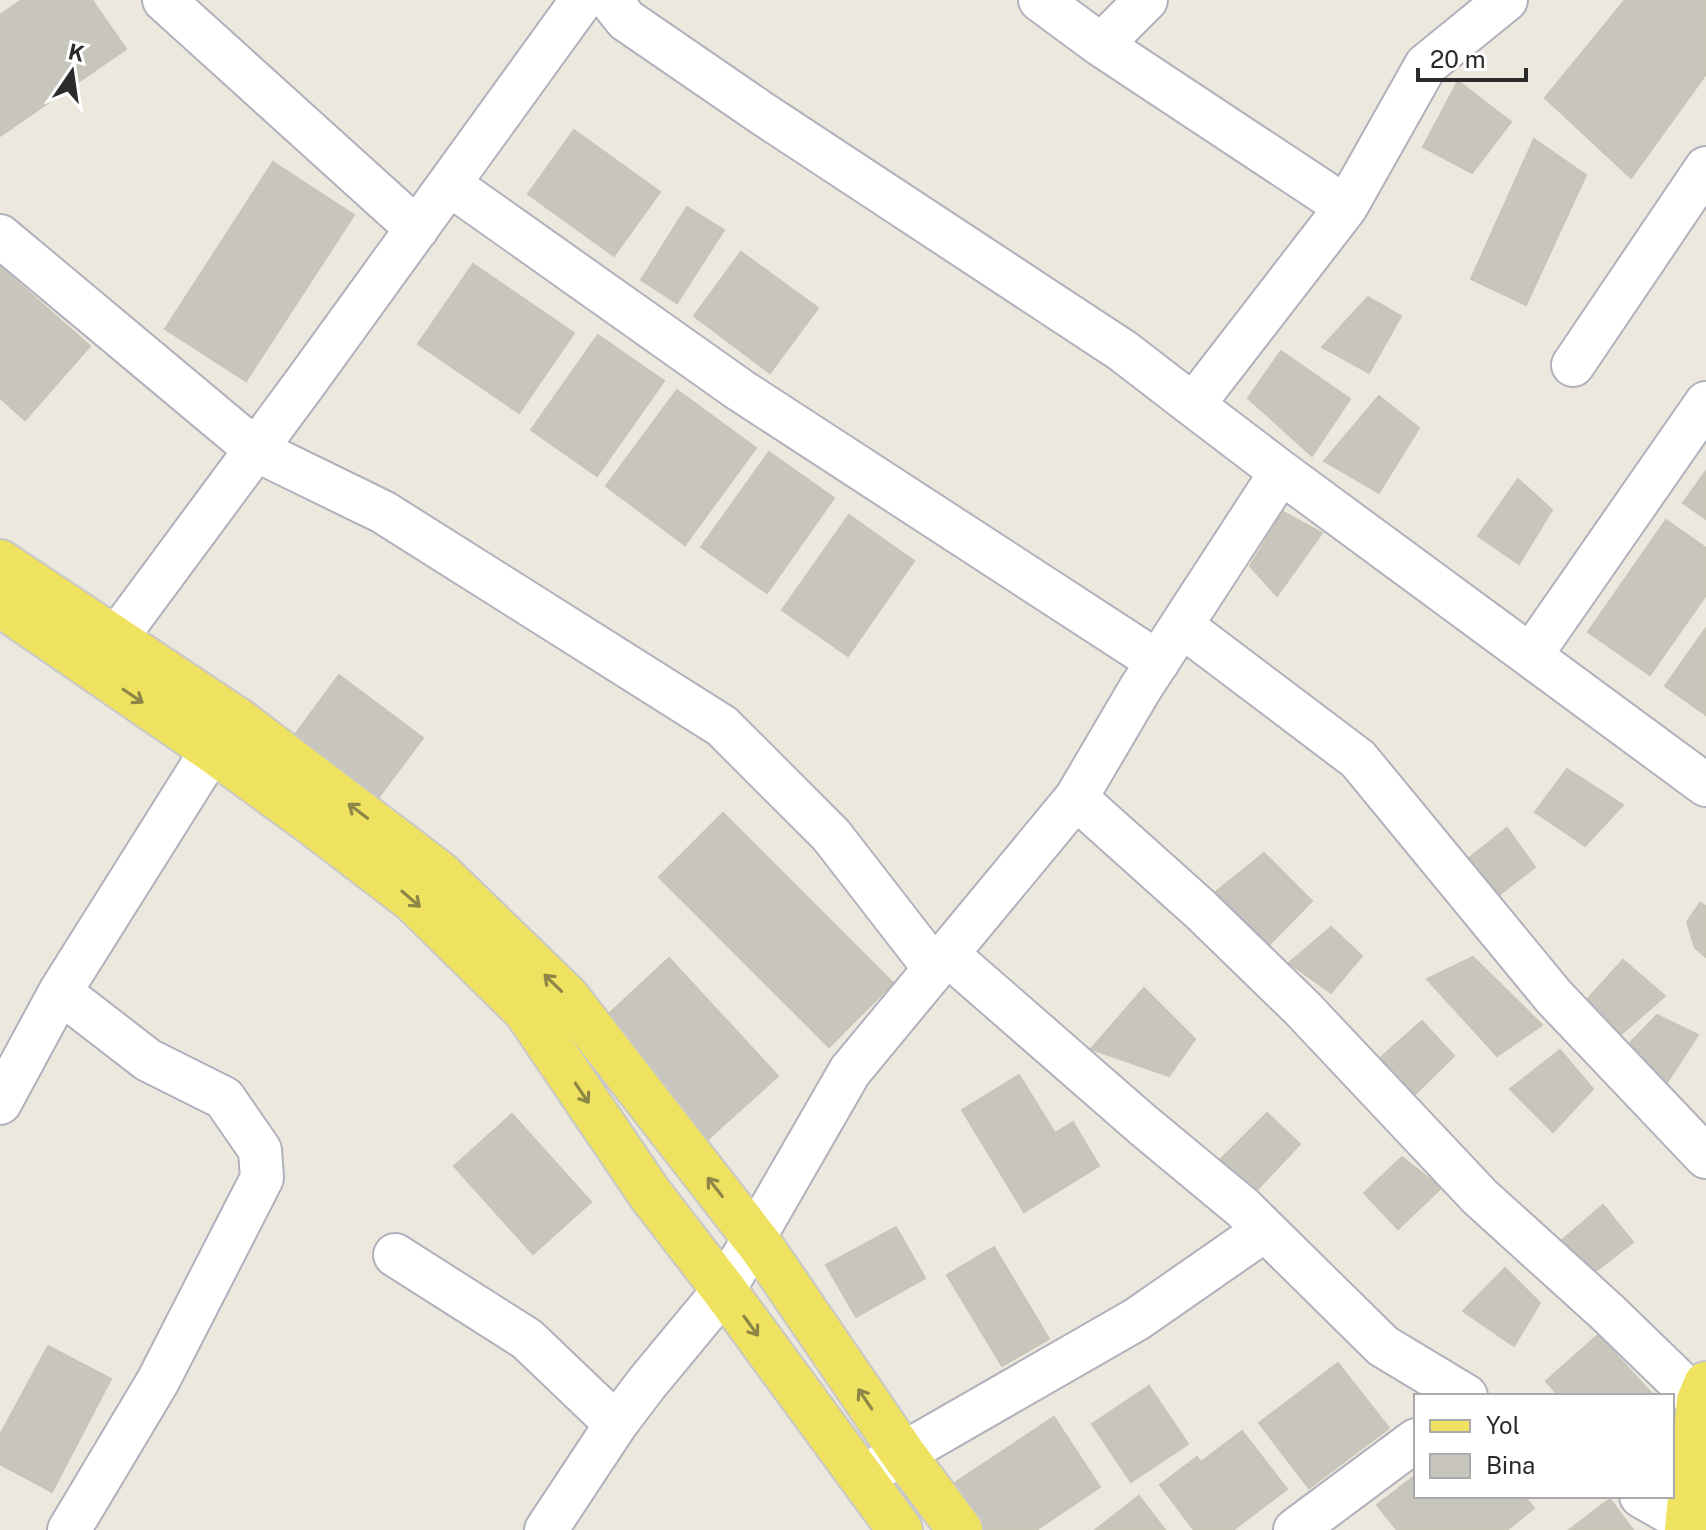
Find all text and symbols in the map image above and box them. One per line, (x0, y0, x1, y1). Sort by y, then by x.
north arrow (32, 32, 112, 112)
scale bar (1418, 32, 1526, 82)
text: K (66, 38, 87, 67)
text: 20 m (1430, 45, 1486, 73)
one-way arrow (122, 688, 144, 704)
one-way arrow (348, 803, 369, 820)
one-way arrow (400, 890, 420, 908)
one-way arrow (544, 974, 563, 993)
one-way arrow (573, 1082, 590, 1104)
one-way arrow (706, 1177, 723, 1198)
one-way arrow (743, 1315, 759, 1337)
one-way arrow (857, 1388, 873, 1410)
legend (1414, 1394, 1674, 1498)
text: Yol (1486, 1411, 1520, 1439)
text: Bina (1486, 1451, 1535, 1479)

